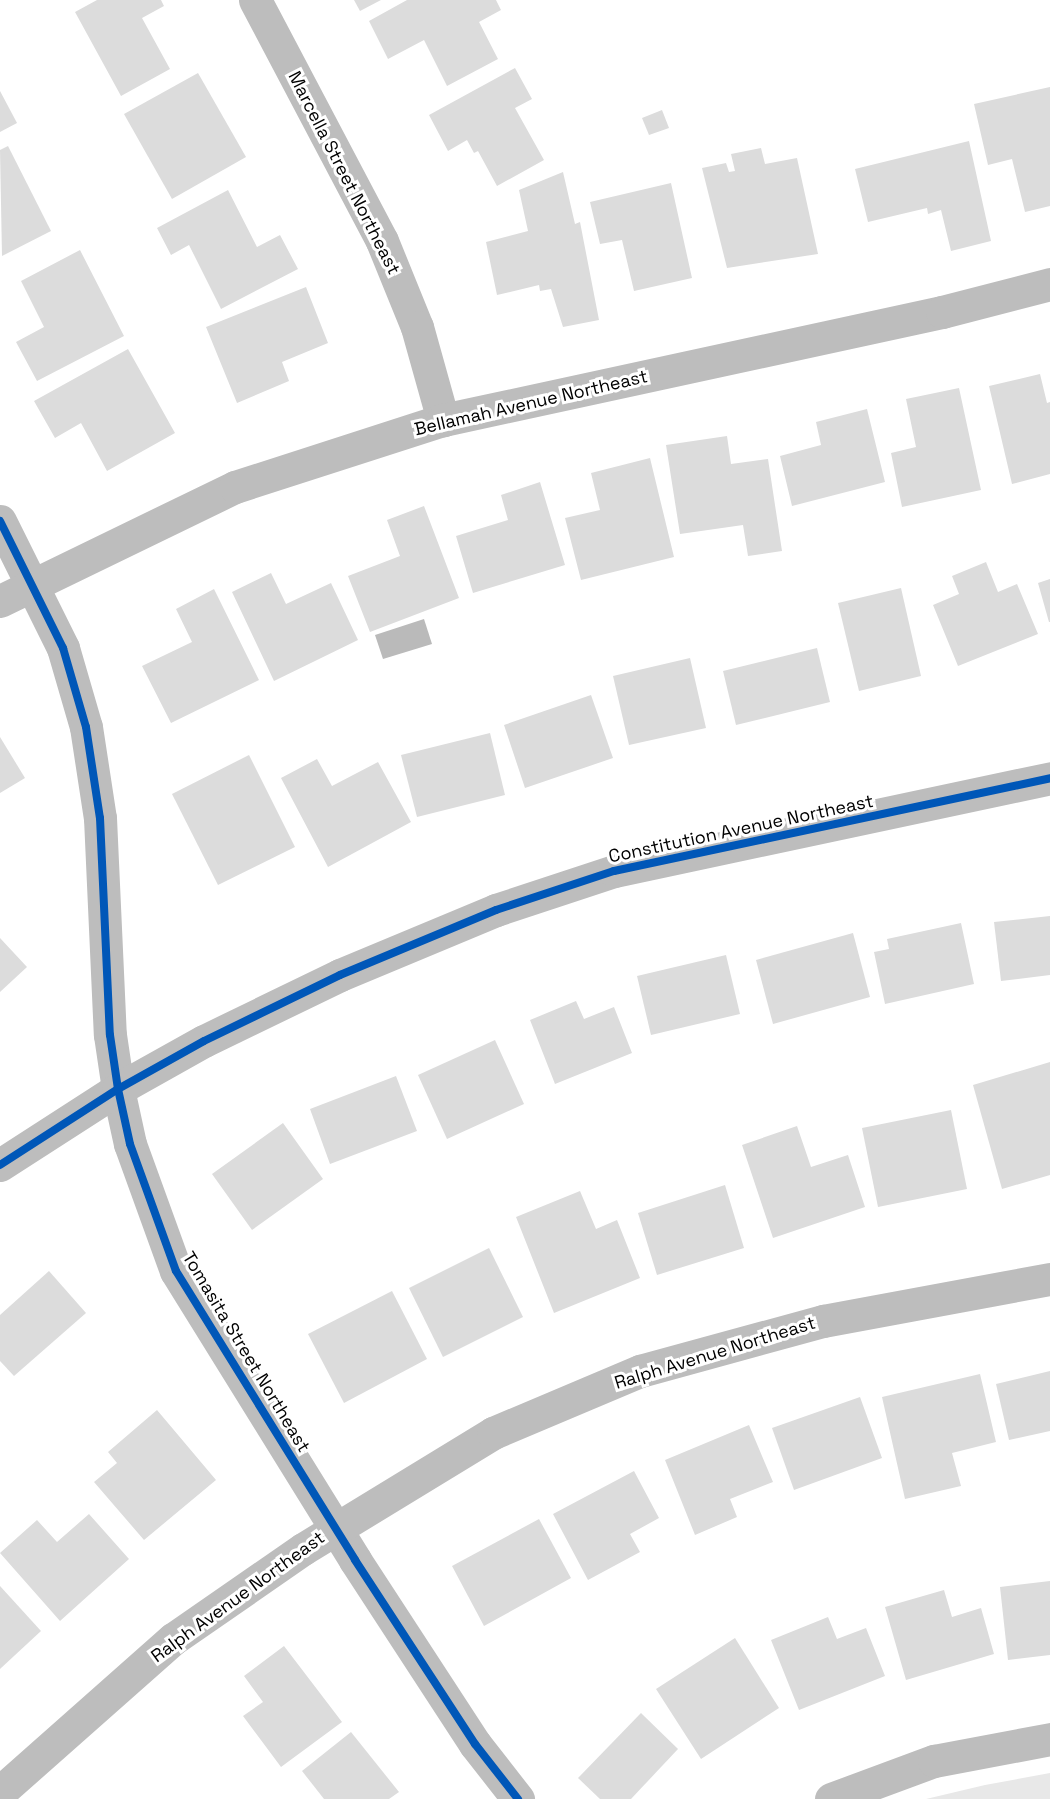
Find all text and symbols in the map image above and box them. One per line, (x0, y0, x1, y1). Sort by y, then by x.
street label: Marcella Street Northeast (283, 68, 405, 278)
street label: Bellamah Avenue Northeast (412, 366, 650, 440)
street label: Constitution Avenue Northeast (607, 790, 875, 868)
street label: Tomasita Street Northeast (177, 1248, 315, 1456)
street label: Ralph Avenue Northeast (612, 1312, 818, 1394)
street label: Ralph Avenue Northeast (147, 1527, 329, 1667)

